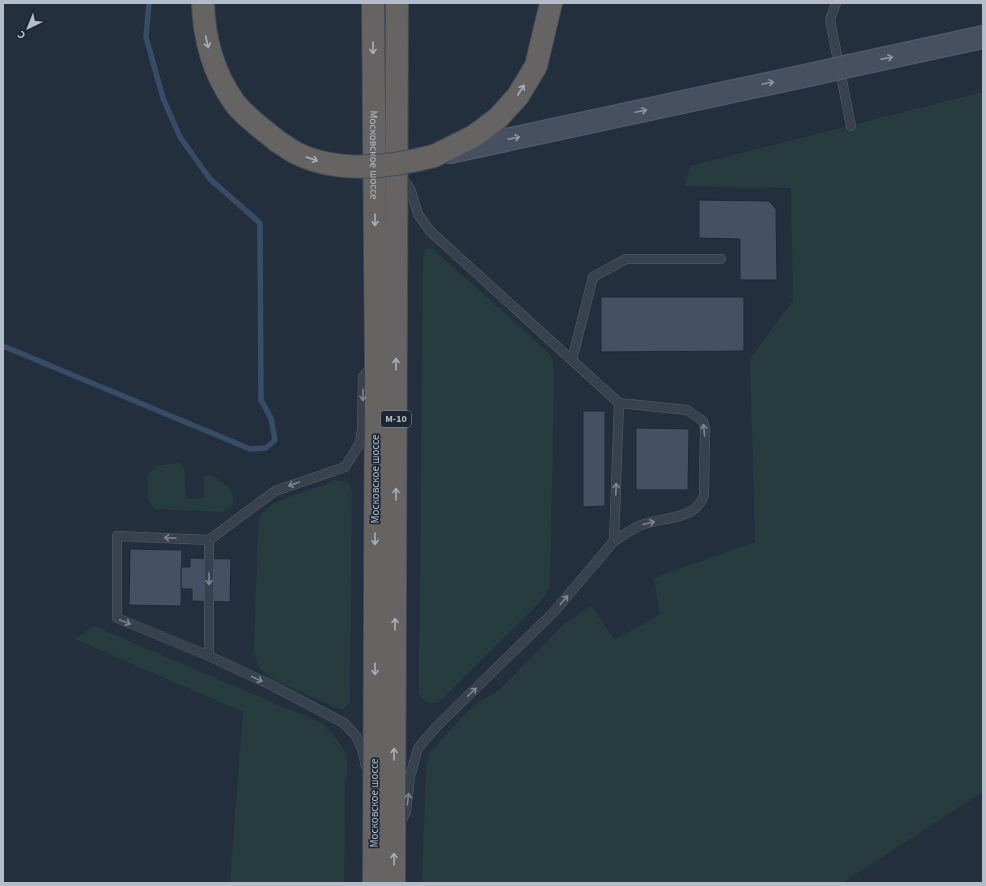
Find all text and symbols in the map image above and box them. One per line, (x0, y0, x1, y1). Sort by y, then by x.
north arrow (8, 8, 48, 48)
text: С (14, 27, 29, 43)
one-way arrow (204, 35, 212, 48)
one-way arrow (369, 41, 377, 54)
one-way arrow (880, 53, 893, 61)
one-way arrow (761, 79, 774, 87)
one-way arrow (518, 84, 526, 96)
one-way arrow (634, 106, 647, 114)
street label: Московское шоссе (366, 110, 382, 200)
one-way arrow (507, 134, 520, 142)
one-way arrow (305, 156, 318, 163)
one-way arrow (371, 213, 379, 226)
one-way arrow (392, 358, 400, 371)
one-way arrow (359, 388, 367, 401)
road number: М-10 (381, 411, 411, 427)
one-way arrow (700, 424, 708, 437)
street label: Московское шоссе (368, 434, 383, 523)
one-way arrow (289, 481, 301, 489)
one-way arrow (612, 483, 620, 496)
one-way arrow (392, 488, 400, 501)
one-way arrow (642, 519, 655, 527)
one-way arrow (371, 532, 379, 545)
one-way arrow (164, 535, 177, 542)
one-way arrow (205, 572, 213, 585)
one-way arrow (559, 595, 568, 606)
one-way arrow (391, 618, 399, 631)
one-way arrow (119, 619, 131, 626)
one-way arrow (371, 662, 379, 675)
one-way arrow (251, 676, 263, 683)
one-way arrow (467, 687, 477, 697)
one-way arrow (390, 748, 398, 761)
street label: Московское шоссе (367, 758, 382, 847)
one-way arrow (404, 793, 411, 806)
one-way arrow (390, 853, 398, 866)

